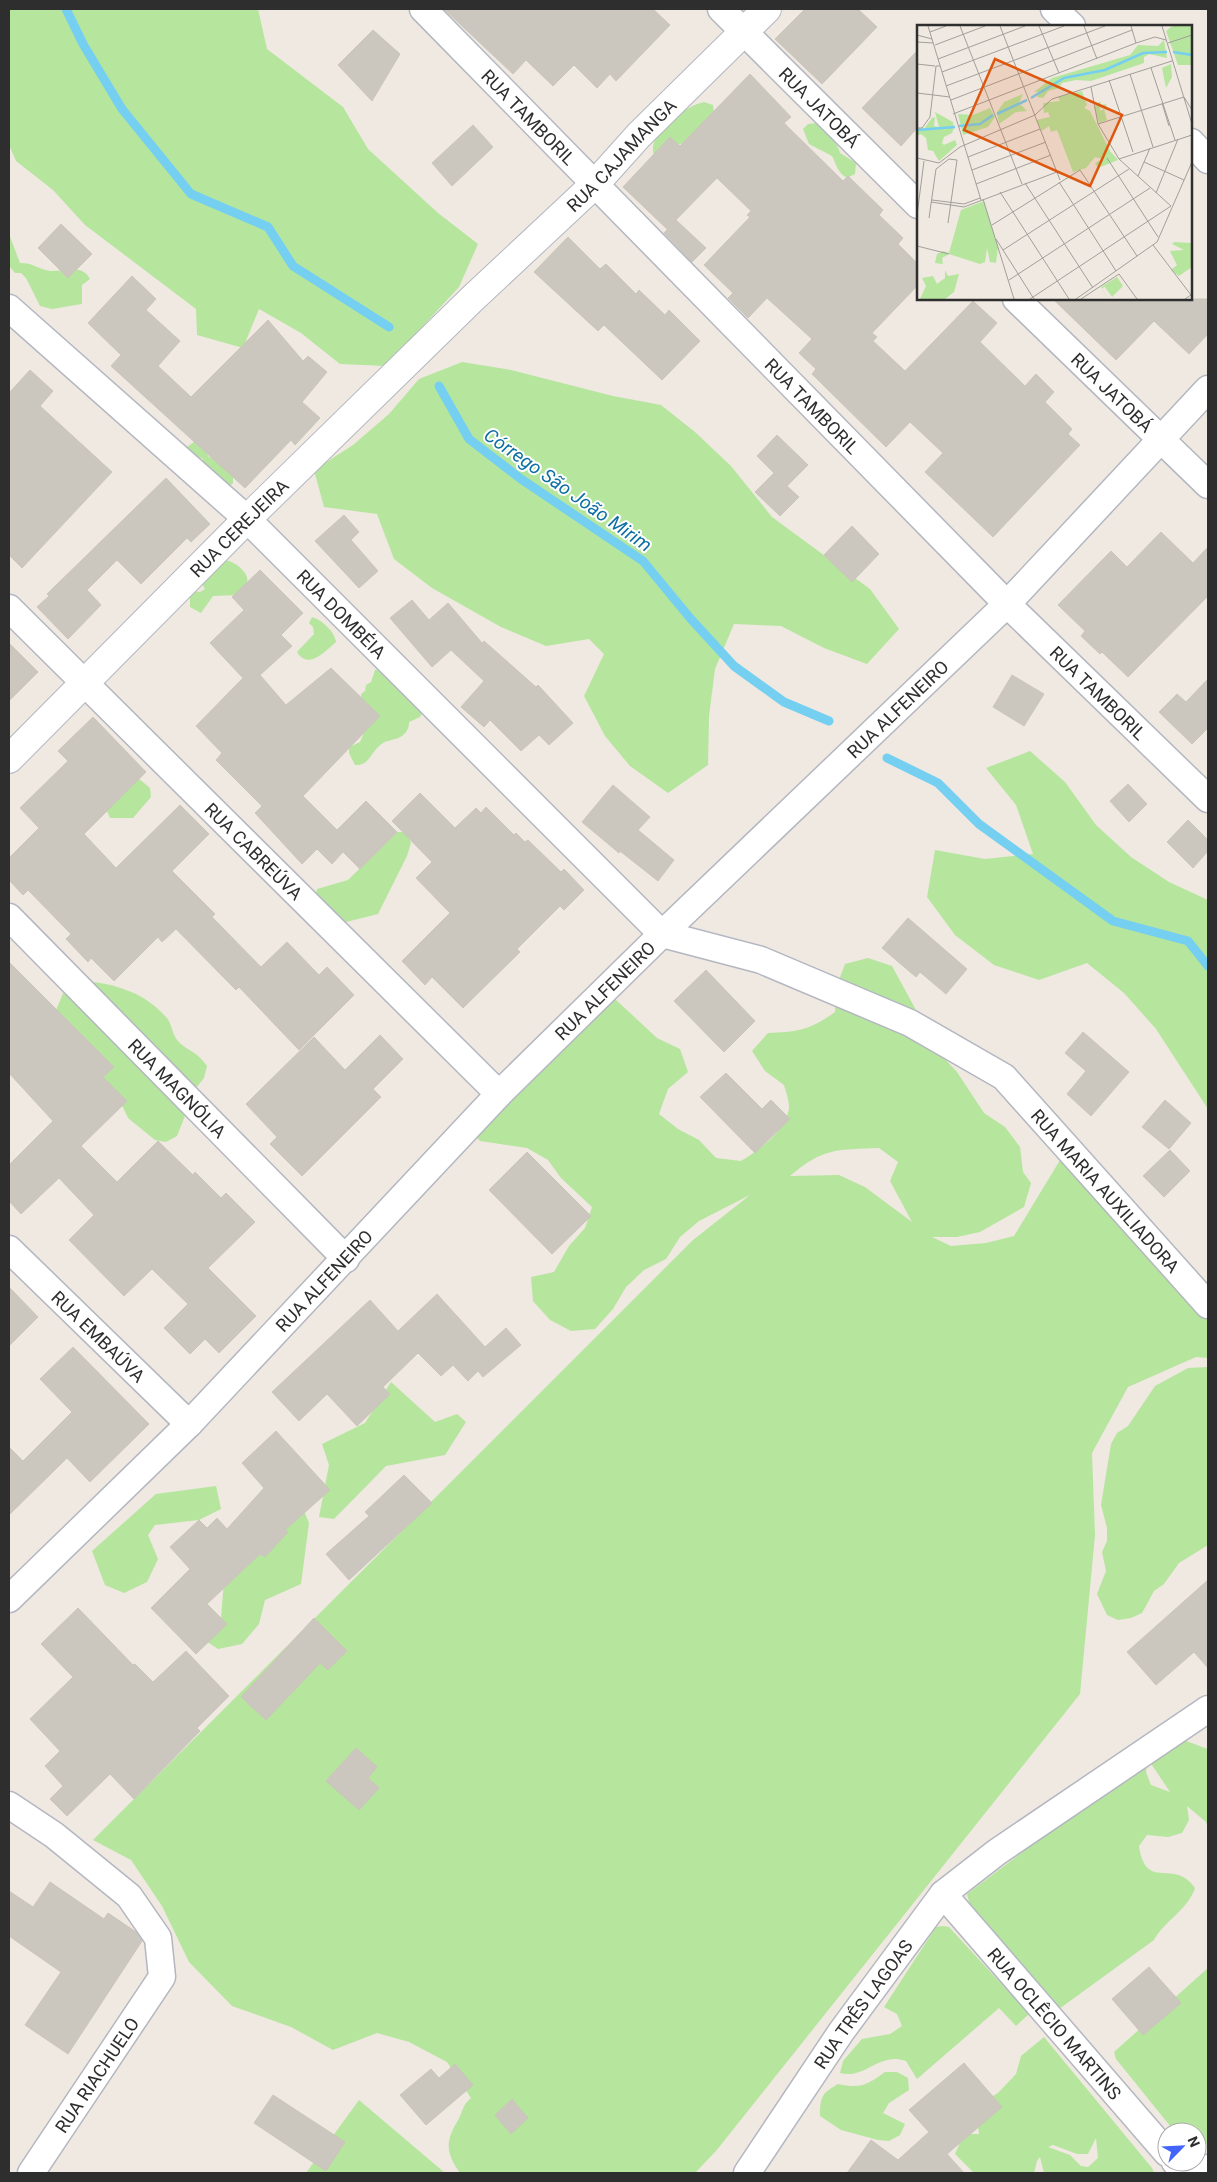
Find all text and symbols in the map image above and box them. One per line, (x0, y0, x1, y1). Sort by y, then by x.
inset map (917, 25, 1192, 300)
street label: RUA JATOBÁ (775, 63, 864, 152)
street label: RUA TAMBORIL (477, 65, 580, 169)
street label: RUA CAJAMANGA (562, 94, 680, 216)
street label: RUA JATOBÁ (1067, 348, 1157, 436)
street label: RUA TAMBORIL (761, 354, 864, 458)
water label: Córrego São João Mirim (480, 423, 656, 557)
street label: RUA CEREJEIRA (185, 474, 292, 581)
street label: RUA DOMBÉIA (293, 565, 391, 663)
street label: RUA TAMBORIL (1046, 641, 1151, 744)
street label: RUA ALFENEIRO (843, 656, 952, 762)
street label: RUA CABREÚVA (201, 798, 307, 904)
street label: RUA ALFENEIRO (550, 937, 659, 1044)
street label: RUA MAGNÓLIA (124, 1034, 231, 1142)
street label: RUA MARIA AUXILIADORA (1027, 1105, 1184, 1277)
street label: RUA ALFENEIRO (271, 1225, 377, 1336)
street label: RUA EMBAÚVA (48, 1286, 150, 1386)
street label: RUA TRÊS LAGOAS (809, 1935, 917, 2072)
street label: RUA OCLÊCIO MARTINS (984, 1943, 1126, 2104)
street label: RUA RIACHUELO (51, 2013, 143, 2137)
north arrow (1157, 2122, 1207, 2172)
text: N (1185, 2134, 1203, 2149)

